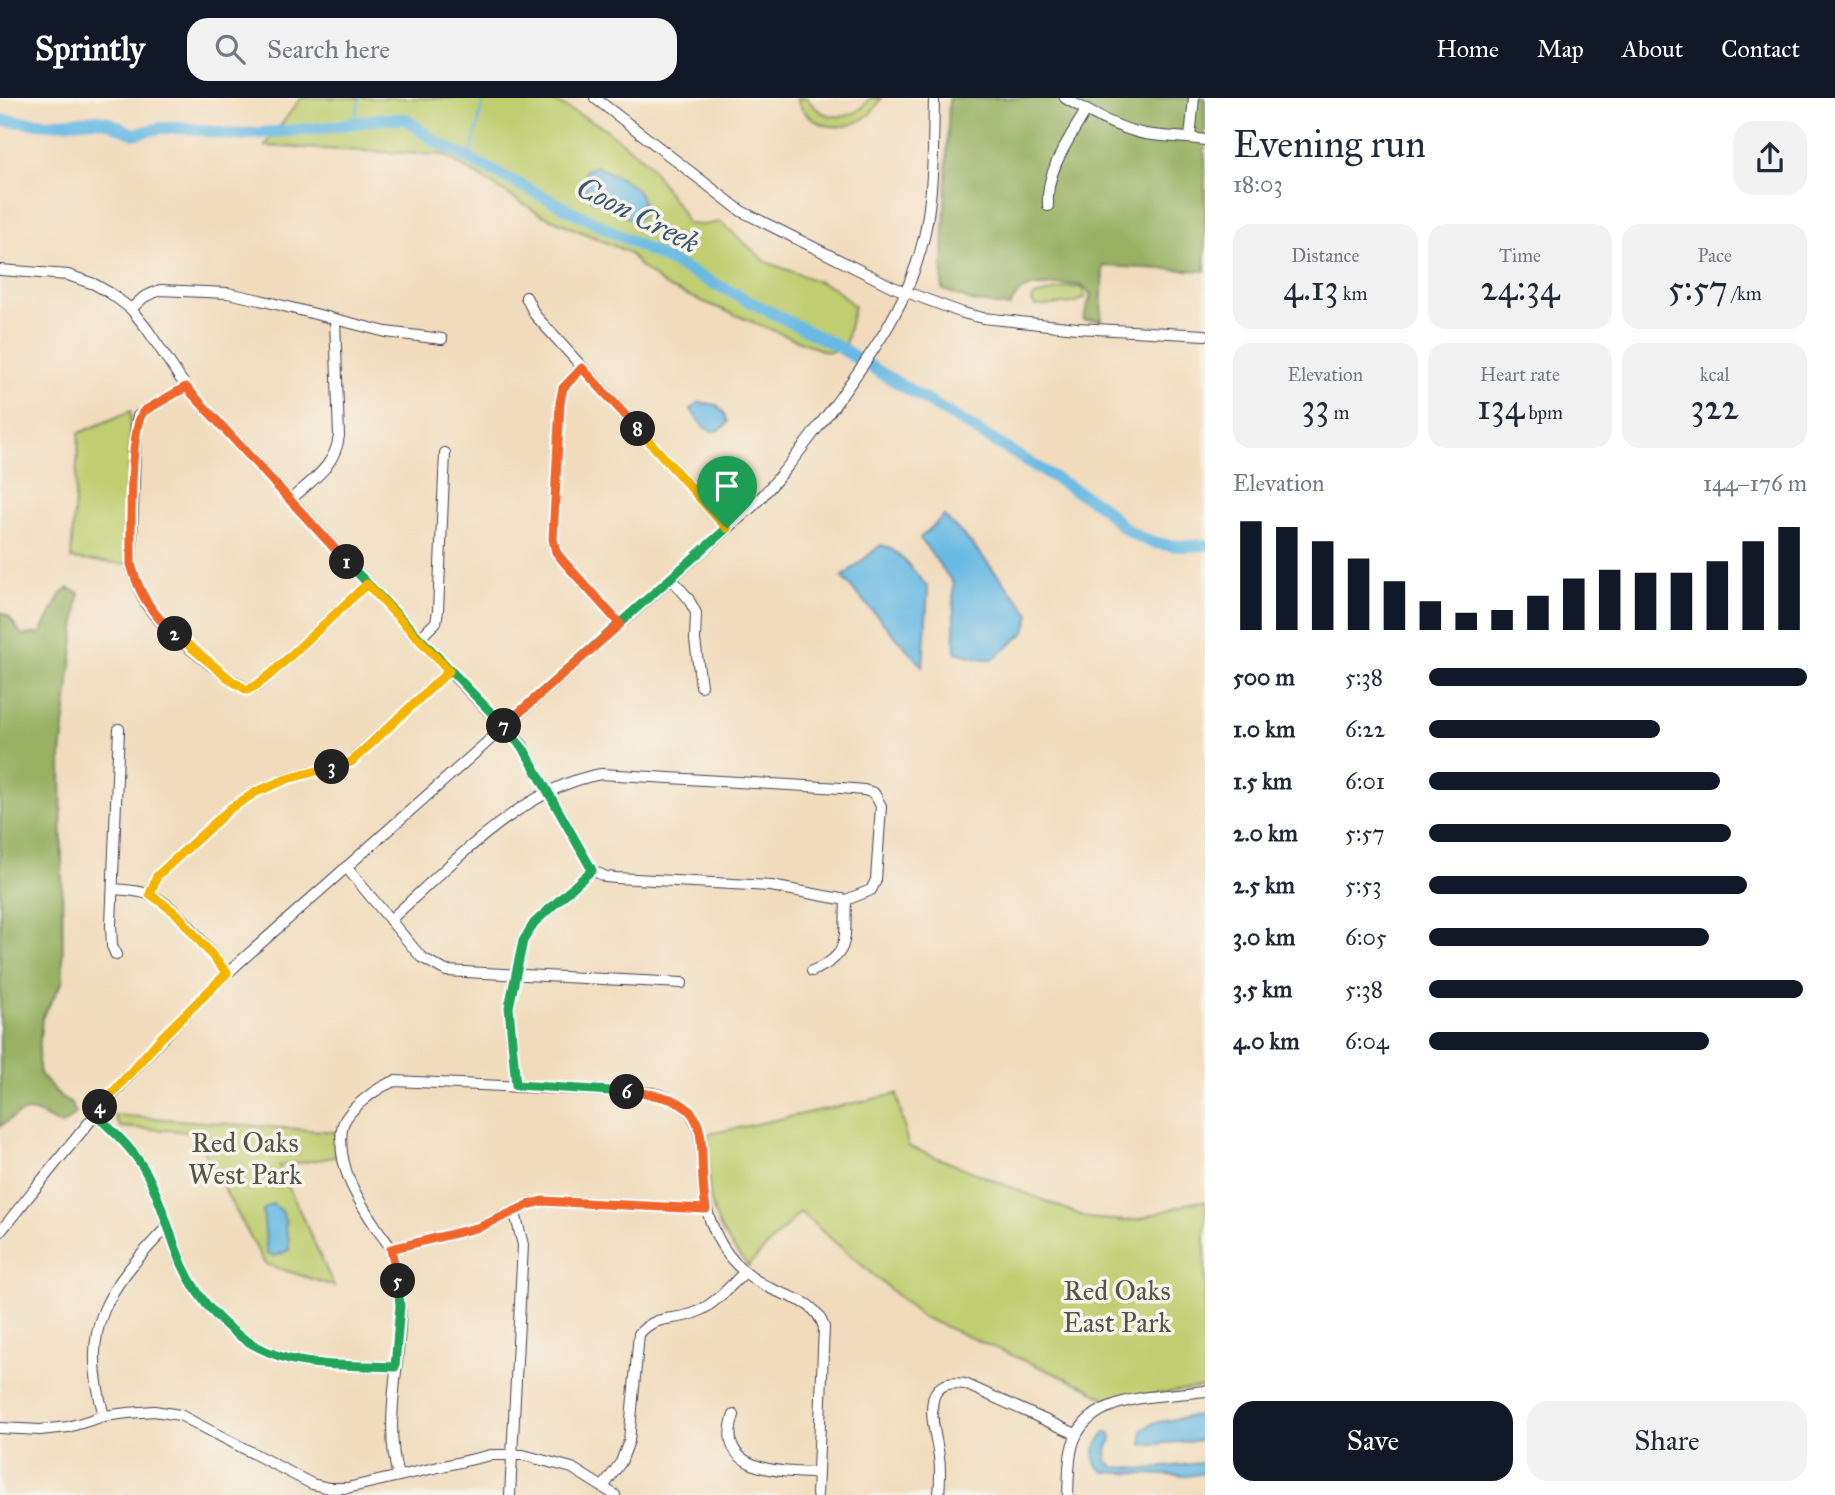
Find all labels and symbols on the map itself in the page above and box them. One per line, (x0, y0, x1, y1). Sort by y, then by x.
water label: Coon Creek (571, 169, 705, 261)
pin: 8 (620, 412, 656, 446)
pin (697, 456, 757, 528)
pin: 1 (330, 545, 364, 580)
pin: 2 (158, 616, 192, 652)
pin: 7 (486, 708, 522, 744)
pin: 3 (314, 750, 350, 784)
pin: 6 (610, 1074, 644, 1110)
pin: 4 (82, 1090, 118, 1124)
park label: Red Oaks West Park (188, 1125, 302, 1192)
pin: 5 (380, 1264, 416, 1298)
park label: Red Oaks East Park (1063, 1273, 1171, 1340)

